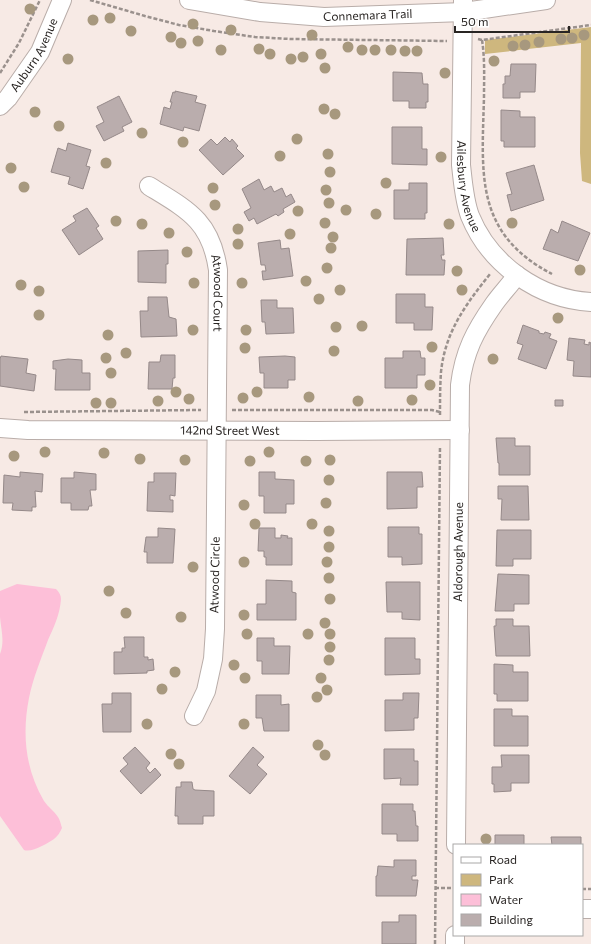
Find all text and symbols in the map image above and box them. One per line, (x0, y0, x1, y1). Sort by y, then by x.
street label: Connemara Trail (323, 6, 413, 23)
scale bar (455, 8, 569, 34)
text: 50 m (461, 14, 489, 28)
street label: Auburn Avenue (7, 16, 60, 94)
street label: Ailesbury Avenue (455, 140, 484, 234)
street label: Atwood Court (209, 253, 226, 332)
street label: 142nd Street West (180, 423, 280, 437)
street label: Aldorough Avenue (450, 502, 465, 602)
street label: Atwood Circle (206, 536, 222, 614)
legend (453, 844, 583, 936)
text: Road (489, 852, 517, 866)
text: Park (489, 872, 515, 886)
text: Water (489, 892, 523, 906)
text: Building (489, 912, 533, 926)

